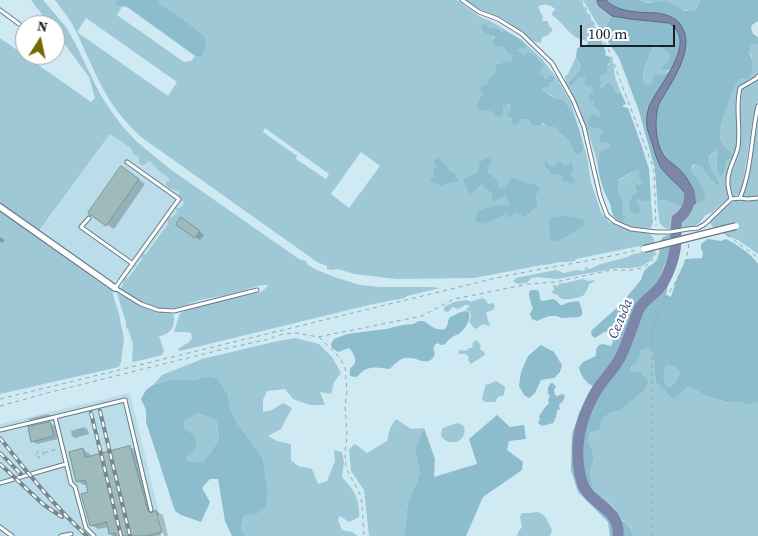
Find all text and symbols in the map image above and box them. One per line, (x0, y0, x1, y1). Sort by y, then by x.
north arrow (15, 15, 65, 65)
text: N (36, 15, 49, 37)
scale bar (583, 15, 678, 47)
text: 100 m (588, 23, 628, 44)
water label: Сельда (605, 296, 637, 342)

